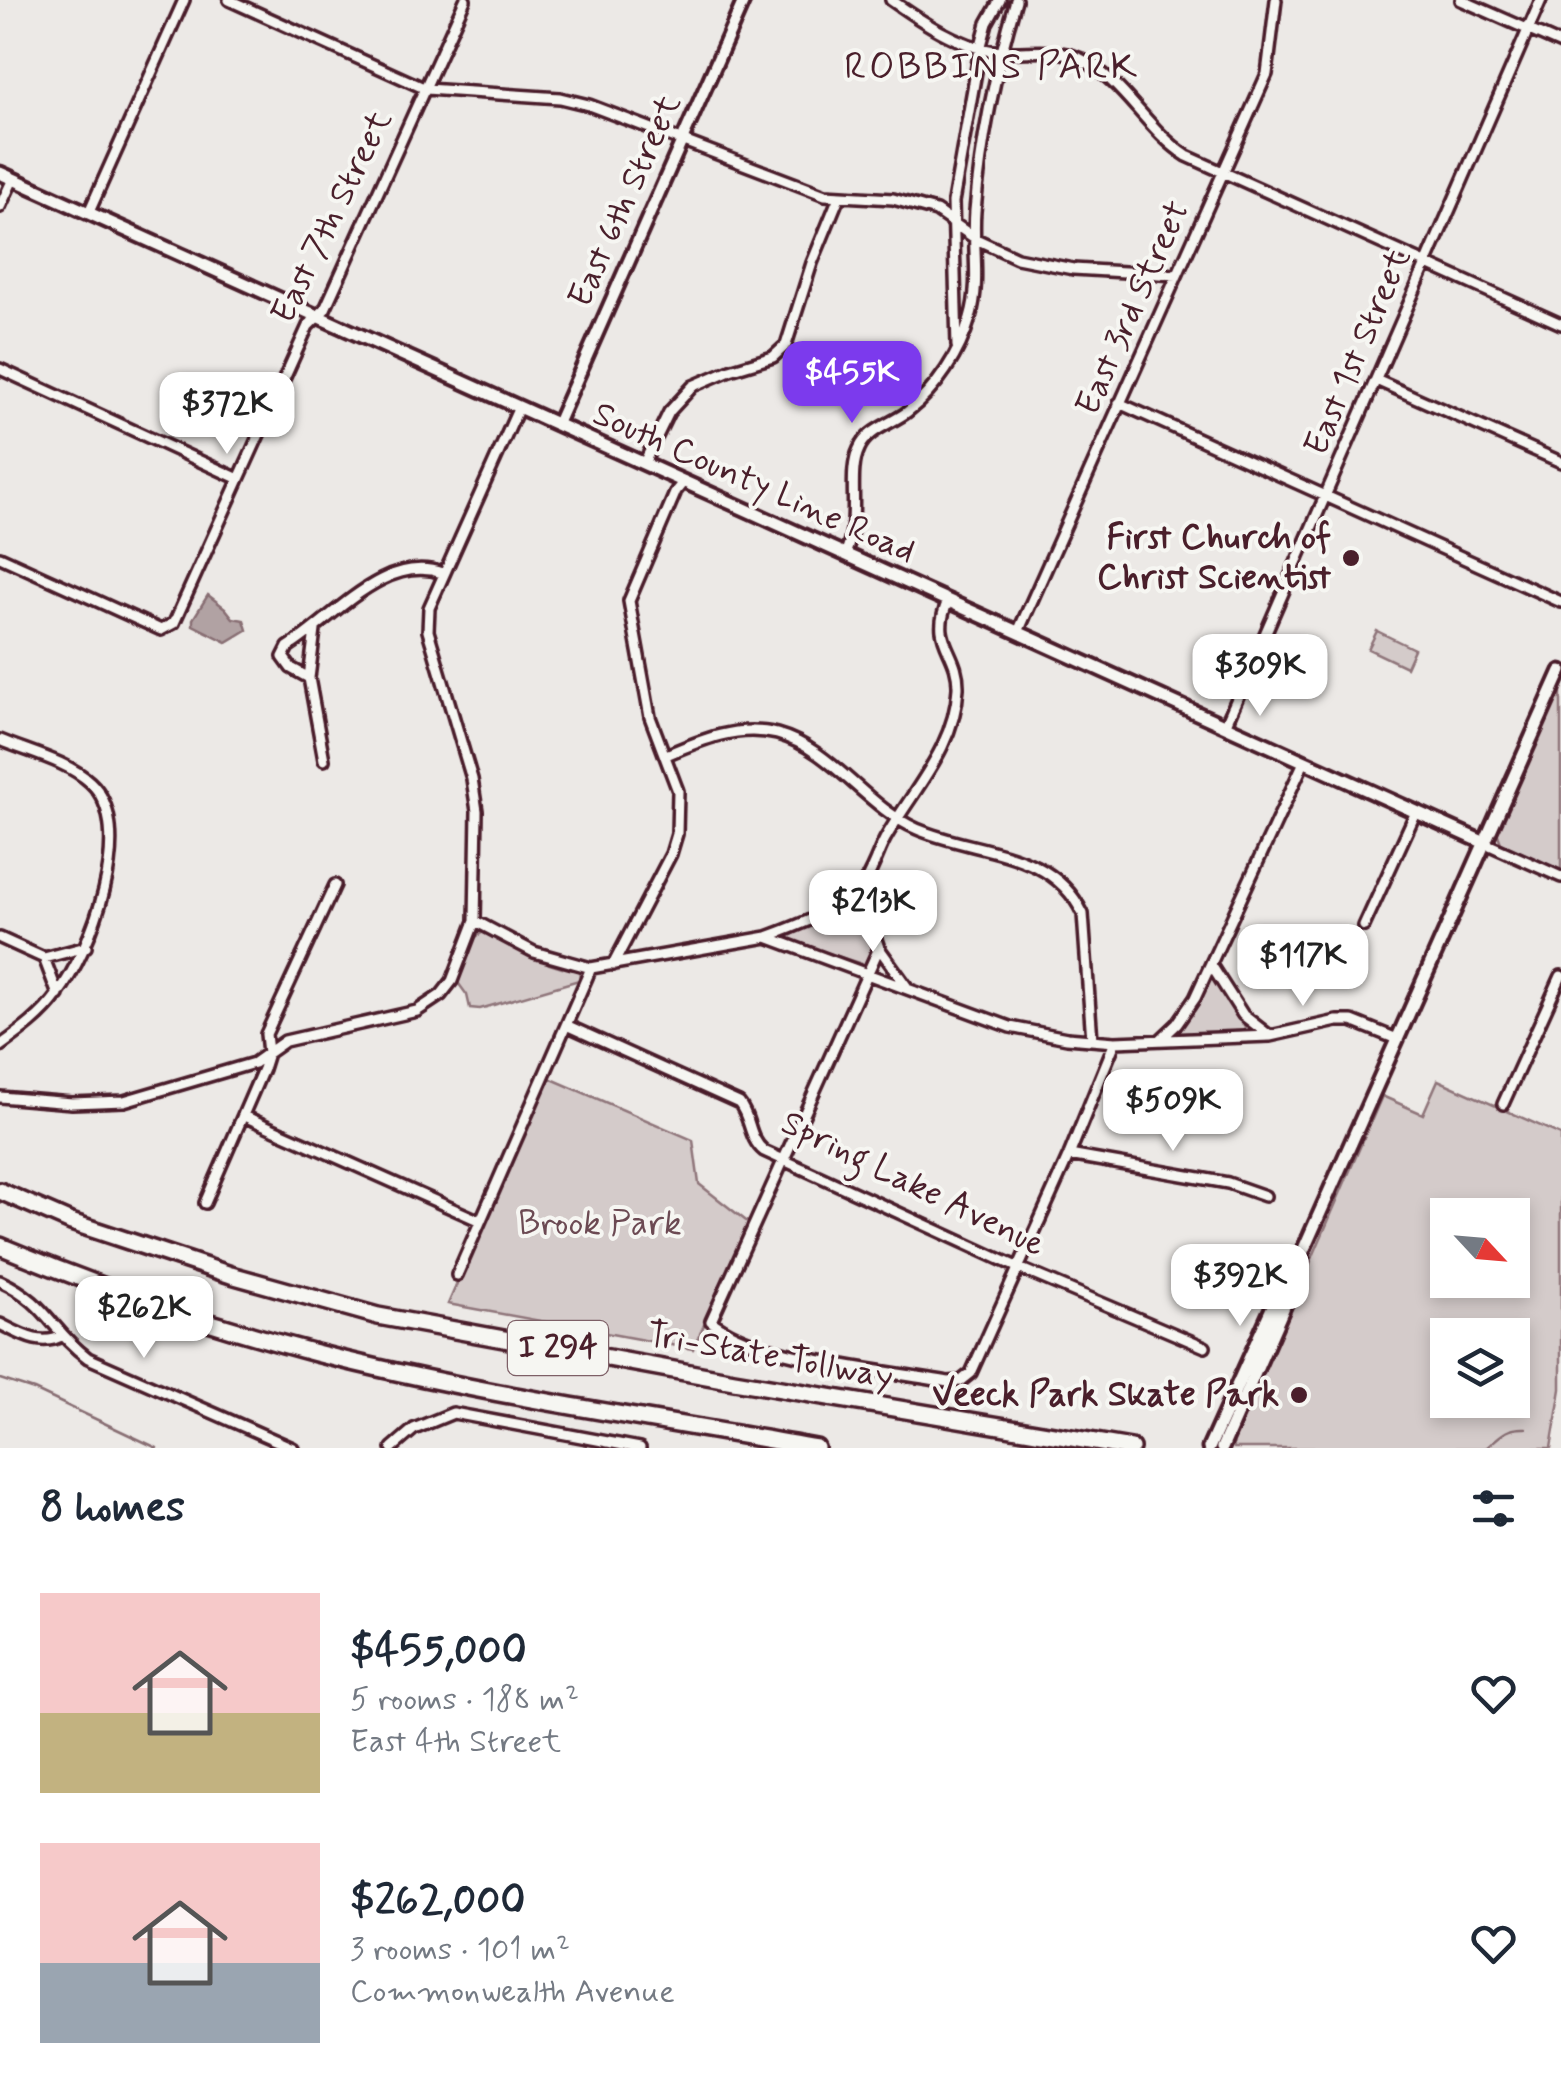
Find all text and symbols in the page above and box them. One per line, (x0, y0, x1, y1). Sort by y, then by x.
district label: ROBBINS PARK (844, 43, 1140, 92)
street label: East 6th Street (558, 87, 693, 315)
street label: East 7th Street (261, 102, 404, 331)
street label: East 3rd Street (1065, 194, 1201, 422)
street label: East 1st Street (1294, 241, 1422, 463)
pin: $455K (782, 341, 922, 426)
text: $455K (805, 352, 899, 394)
pin: $372K (157, 372, 297, 457)
text: $372K (181, 383, 273, 425)
street label: South County Line Road (586, 391, 922, 575)
place label: First Church of Christ Scientist (1097, 515, 1332, 601)
marker: First Church of Christ Scientist (1340, 547, 1362, 569)
pin: $309K (1190, 634, 1330, 719)
text: $309K (1214, 645, 1306, 687)
pin: $213K (803, 870, 943, 955)
text: $213K (831, 881, 915, 923)
pin: $117K (1233, 924, 1373, 1009)
text: $117K (1259, 935, 1347, 977)
pin: $509K (1103, 1069, 1243, 1154)
text: $509K (1125, 1080, 1221, 1122)
street label: Spring Lake Avenue (772, 1100, 1053, 1271)
north arrow (1430, 1198, 1530, 1298)
map controls (1430, 1198, 1530, 1418)
park label: Brook Park (518, 1201, 682, 1247)
pin: $392K (1170, 1244, 1310, 1329)
text: $392K (1193, 1255, 1287, 1297)
pin: $262K (74, 1276, 214, 1361)
text: $262K (97, 1287, 191, 1329)
street label: Tri-State Tollway (643, 1312, 897, 1400)
button: layers (1430, 1318, 1530, 1418)
road number: I 294 (508, 1321, 608, 1375)
place label: Veeck Park Skate Park (932, 1372, 1279, 1418)
marker: Veeck Park Skate Park (1288, 1384, 1310, 1406)
text: 8 homes (40, 1481, 185, 1536)
icon: filters (1466, 1481, 1521, 1536)
text: $455,000 (350, 1624, 527, 1679)
icon: home (120, 1633, 240, 1753)
icon: heart (1466, 1666, 1521, 1721)
text: 5 rooms · 188 m² (350, 1679, 579, 1721)
text: East 4th Street (350, 1721, 561, 1763)
text: $262,000 (350, 1874, 525, 1929)
icon: home (120, 1883, 240, 2003)
icon: heart (1466, 1916, 1521, 1971)
text: 3 rooms · 101 m² (350, 1929, 570, 1971)
text: Commonwealth Avenue (350, 1971, 675, 2013)

